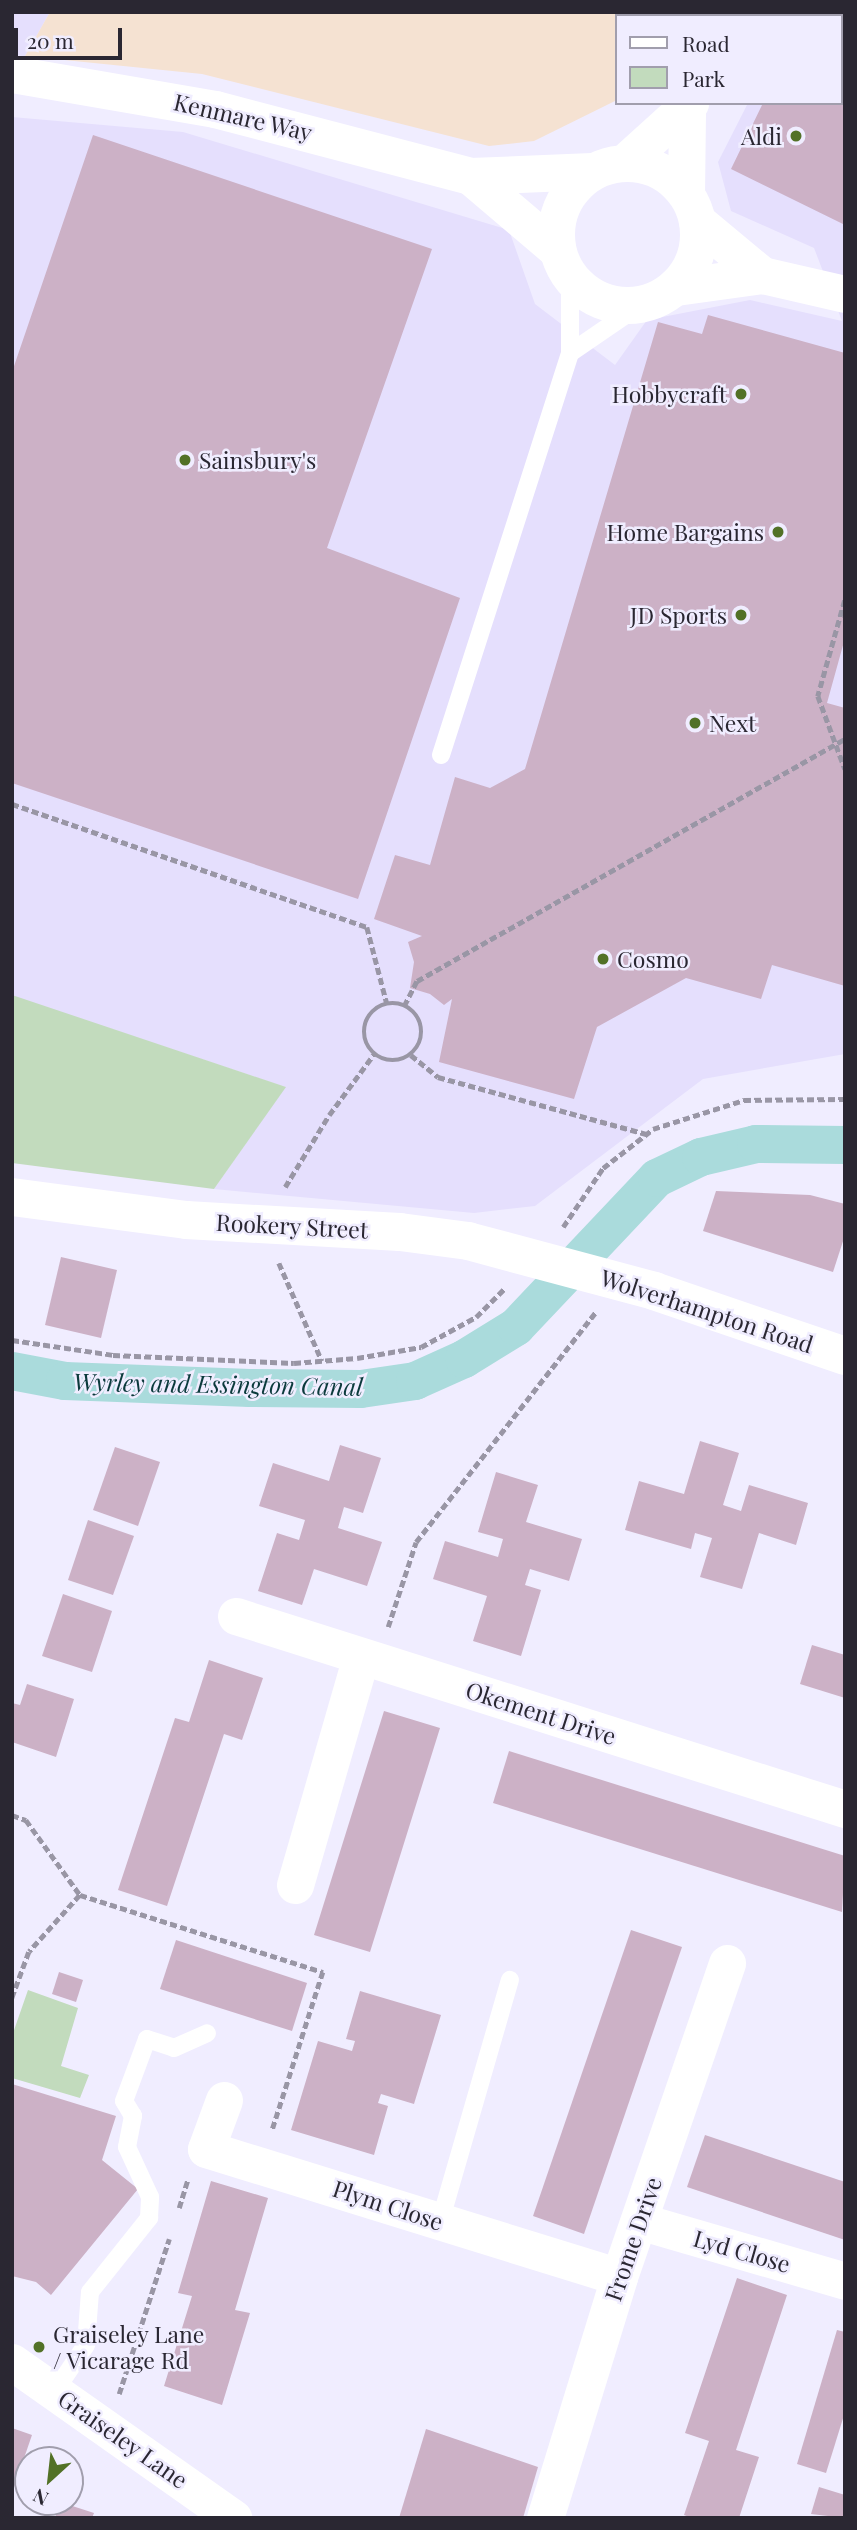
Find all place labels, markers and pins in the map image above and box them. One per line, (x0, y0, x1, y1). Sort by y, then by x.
place label: Aldi (741, 122, 782, 150)
marker: Aldi (788, 128, 804, 144)
place label: Hobbycraft (612, 380, 727, 408)
marker: Hobbycraft (733, 386, 749, 402)
place label: Sainsbury's (199, 446, 316, 474)
marker: Sainsbury's (177, 452, 193, 468)
place label: Home Bargains (606, 518, 764, 546)
marker: Home Bargains (770, 524, 786, 540)
place label: JD Sports (630, 601, 727, 629)
marker: JD Sports (733, 607, 749, 623)
place label: Next (709, 709, 756, 737)
marker: Next (687, 715, 703, 731)
place label: Cosmo (617, 945, 689, 973)
marker: Cosmo (595, 951, 611, 967)
place label: Graiseley Lane / Vicarage Rd (53, 2320, 205, 2374)
marker: Graiseley Lane / Vicarage Rd (31, 2339, 47, 2355)

